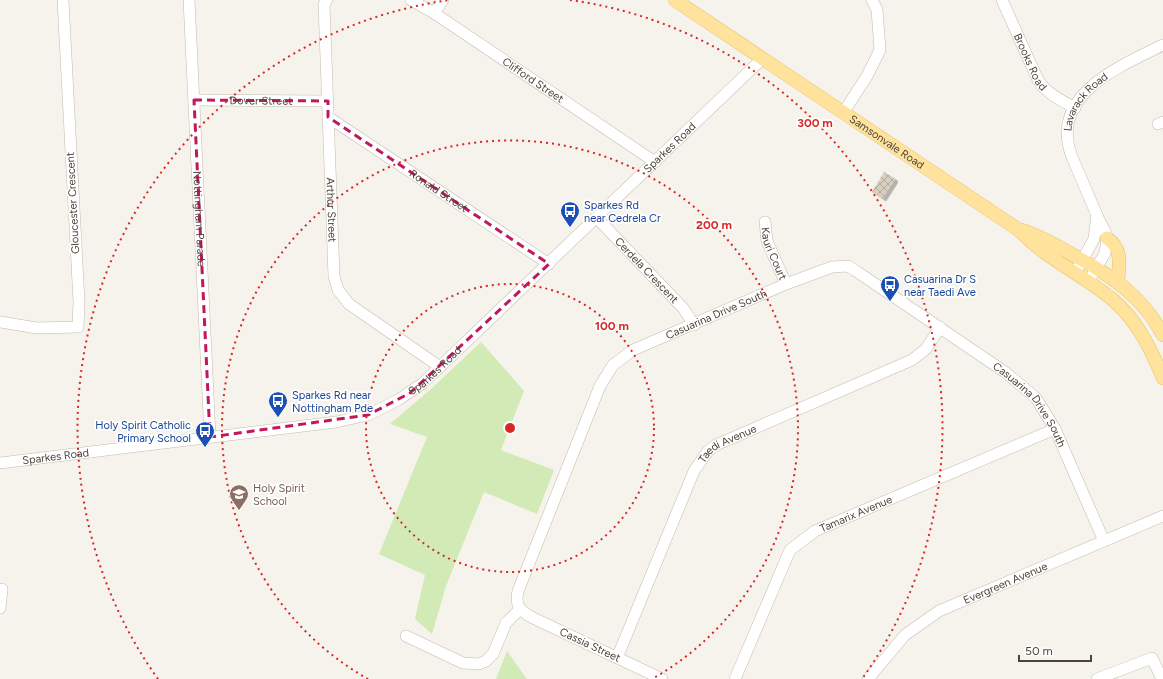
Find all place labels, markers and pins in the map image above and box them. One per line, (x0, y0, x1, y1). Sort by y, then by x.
place label: Sparkes Rd near Cedrela Cr (584, 199, 661, 225)
bus stop icon: Sparkes Rd near Cedrela Cr (559, 200, 581, 228)
place label: Casuarina Dr S near Taedi Ave (904, 273, 976, 299)
bus stop icon: Casuarina Dr S near Taedi Ave (879, 274, 901, 302)
place label: Sparkes Rd near Nottingham Pde (292, 389, 373, 415)
bus stop icon: Sparkes Rd near Nottingham Pde (267, 390, 289, 418)
place label: Holy Spirit Catholic Primary School (95, 419, 191, 445)
bus stop icon: Holy Spirit Catholic Primary School (194, 420, 216, 448)
centre of rings (503, 421, 517, 435)
place label: Holy Spirit School (253, 482, 305, 508)
school or university icon: Holy Spirit School (228, 483, 250, 511)

